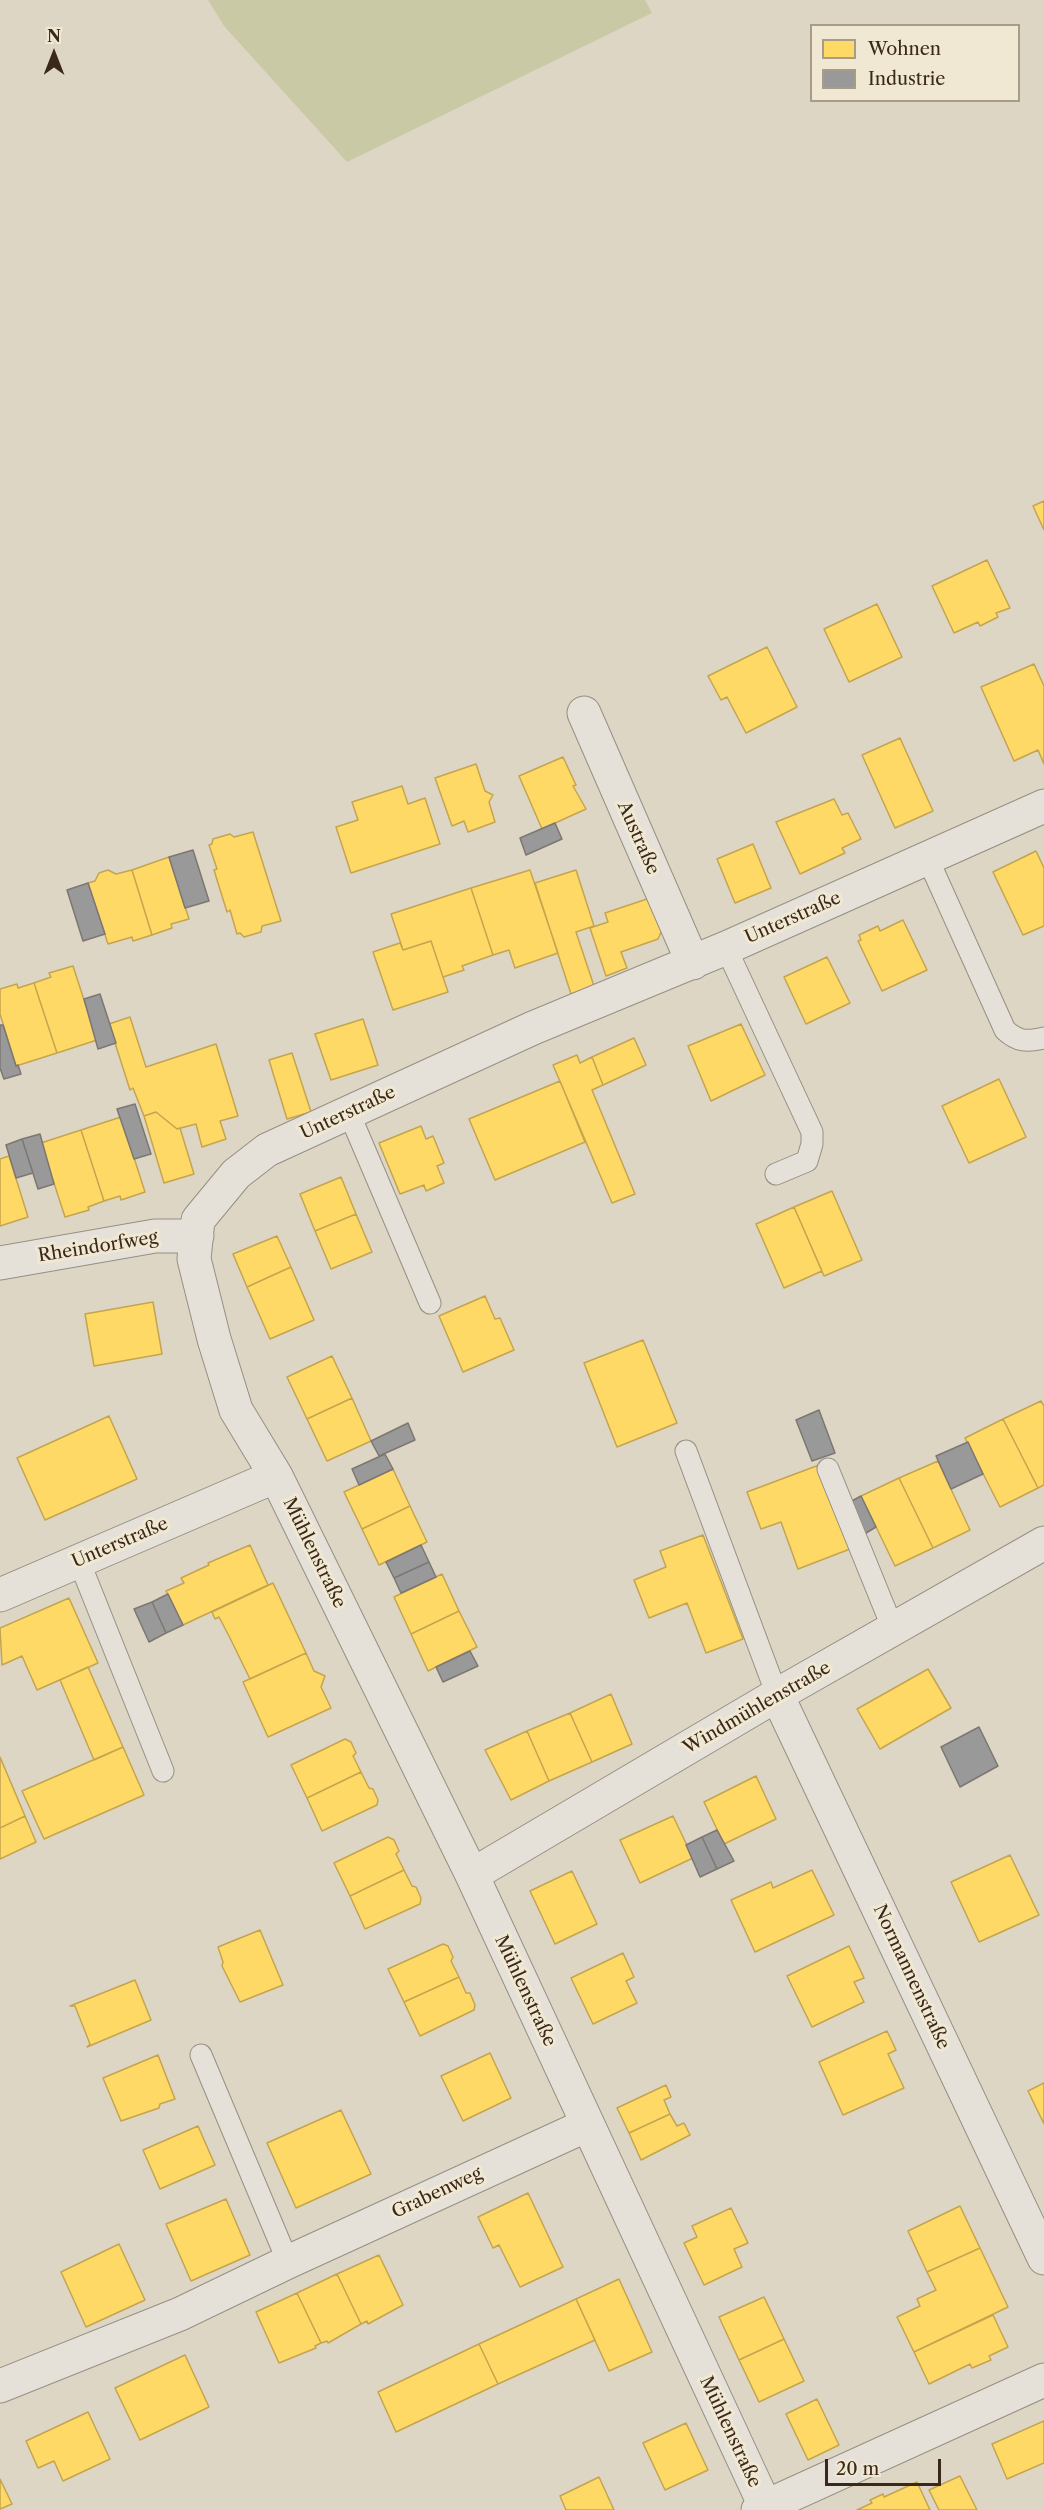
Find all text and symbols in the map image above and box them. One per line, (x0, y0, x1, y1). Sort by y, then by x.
north arrow (24, 24, 84, 84)
legend (810, 24, 1020, 102)
text: N (47, 26, 61, 46)
text: Wohnen (868, 38, 941, 60)
text: Industrie (868, 68, 945, 90)
street label: Austraße (612, 798, 664, 878)
street label: Unterstraße (742, 887, 844, 949)
street label: Unterstraße (297, 1082, 399, 1144)
street label: Rheindorfweg (36, 1227, 160, 1267)
street label: Mühlenstraße (278, 1494, 350, 1612)
street label: Unterstraße (69, 1513, 171, 1573)
street label: Windmühlenstraße (679, 1657, 835, 1759)
street label: Normannenstraße (868, 1901, 954, 2053)
street label: Mühlenstraße (490, 1932, 560, 2050)
street label: Grabenweg (388, 2163, 486, 2223)
street label: Mühlenstraße (695, 2373, 765, 2491)
scale bar (828, 2447, 944, 2485)
text: 20 m (836, 2458, 879, 2480)

